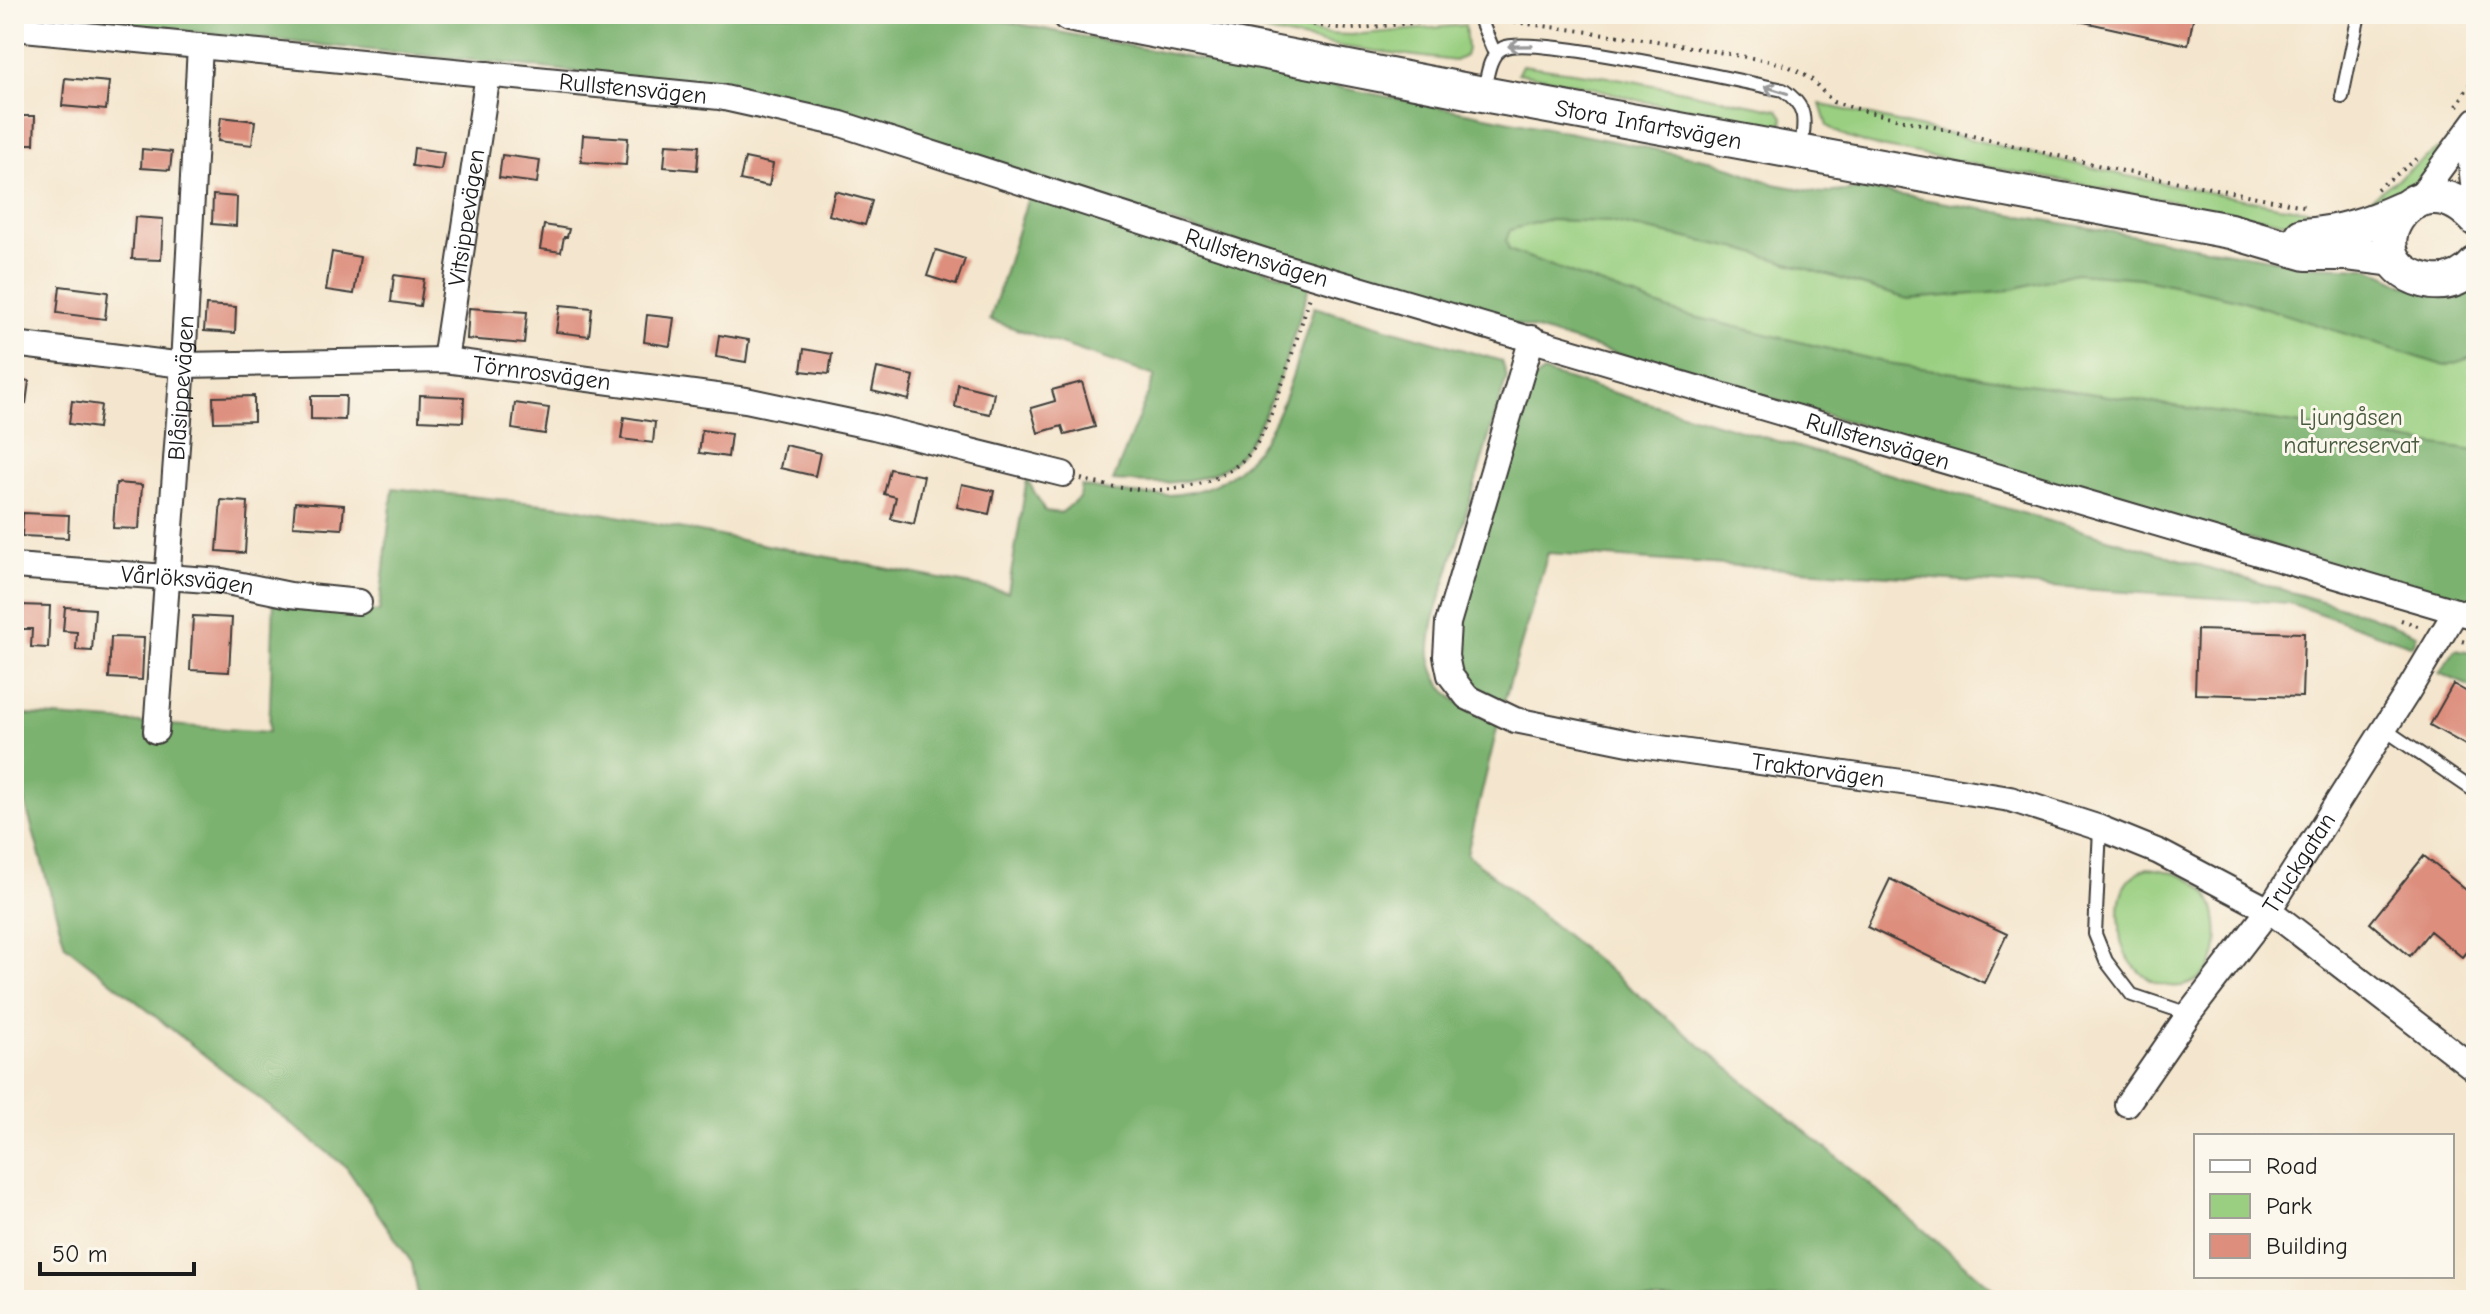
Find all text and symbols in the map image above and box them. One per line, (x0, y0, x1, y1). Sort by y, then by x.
one-way arrow (1507, 38, 1534, 54)
street label: Rullstensvägen (558, 67, 708, 110)
one-way arrow (1764, 82, 1789, 96)
street label: Stora Infartsvägen (1553, 94, 1744, 155)
street label: Vitsippevägen (442, 147, 491, 288)
street label: Rullstensvägen (1182, 222, 1332, 293)
street label: Blåsippevägen (162, 315, 200, 462)
street label: Törnrosvägen (471, 350, 613, 396)
park label: Ljungåsen naturreservat (2283, 403, 2420, 459)
street label: Rullstensvägen (1803, 407, 1953, 476)
street label: Vårlöksvägen (120, 560, 257, 601)
street label: Traktorvägen (1750, 747, 1886, 793)
street label: Truckgatan (2256, 808, 2341, 919)
legend (2194, 1134, 2454, 1278)
text: Road (2266, 1152, 2318, 1180)
text: Park (2266, 1192, 2312, 1220)
scale bar (40, 1226, 194, 1276)
text: Building (2266, 1232, 2348, 1260)
text: 50 m (52, 1240, 108, 1268)

